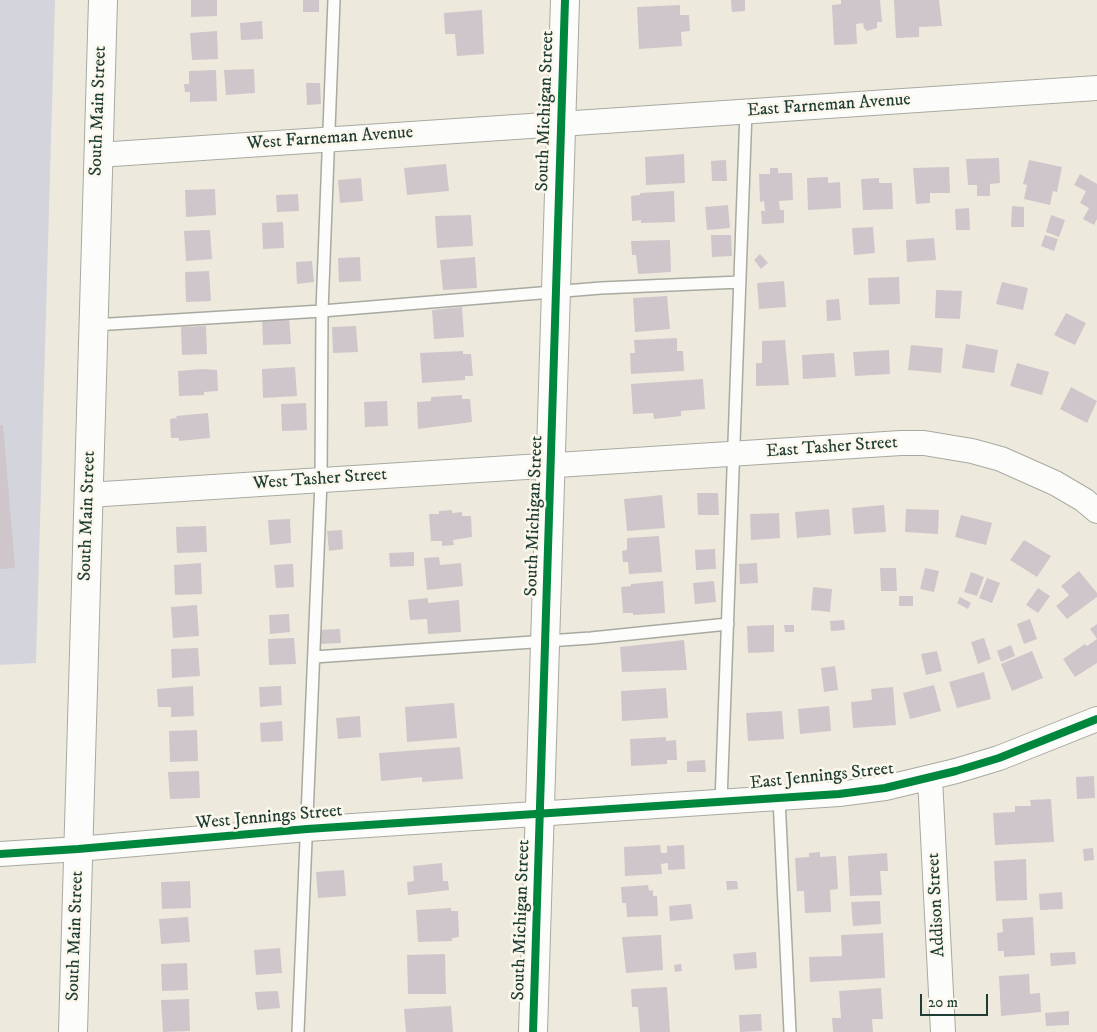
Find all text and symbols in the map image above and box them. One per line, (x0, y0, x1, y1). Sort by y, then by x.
street label: South Michigan Street (532, 30, 560, 192)
street label: South Main Street (86, 45, 112, 177)
street label: East Farneman Avenue (746, 90, 912, 122)
street label: West Farneman Avenue (246, 122, 414, 156)
street label: East Tasher Street (766, 433, 898, 463)
street label: South Michigan Street (521, 435, 549, 597)
street label: South Main Street (75, 450, 101, 582)
street label: West Tasher Street (252, 465, 388, 495)
street label: East Jennings Street (749, 759, 895, 795)
street label: West Jennings Street (195, 801, 343, 835)
street label: South Michigan Street (508, 839, 536, 1001)
street label: Addison Street (923, 852, 951, 958)
street label: South Main Street (63, 870, 89, 1002)
scale bar (922, 984, 990, 1016)
text: 20 m (928, 993, 958, 1012)

